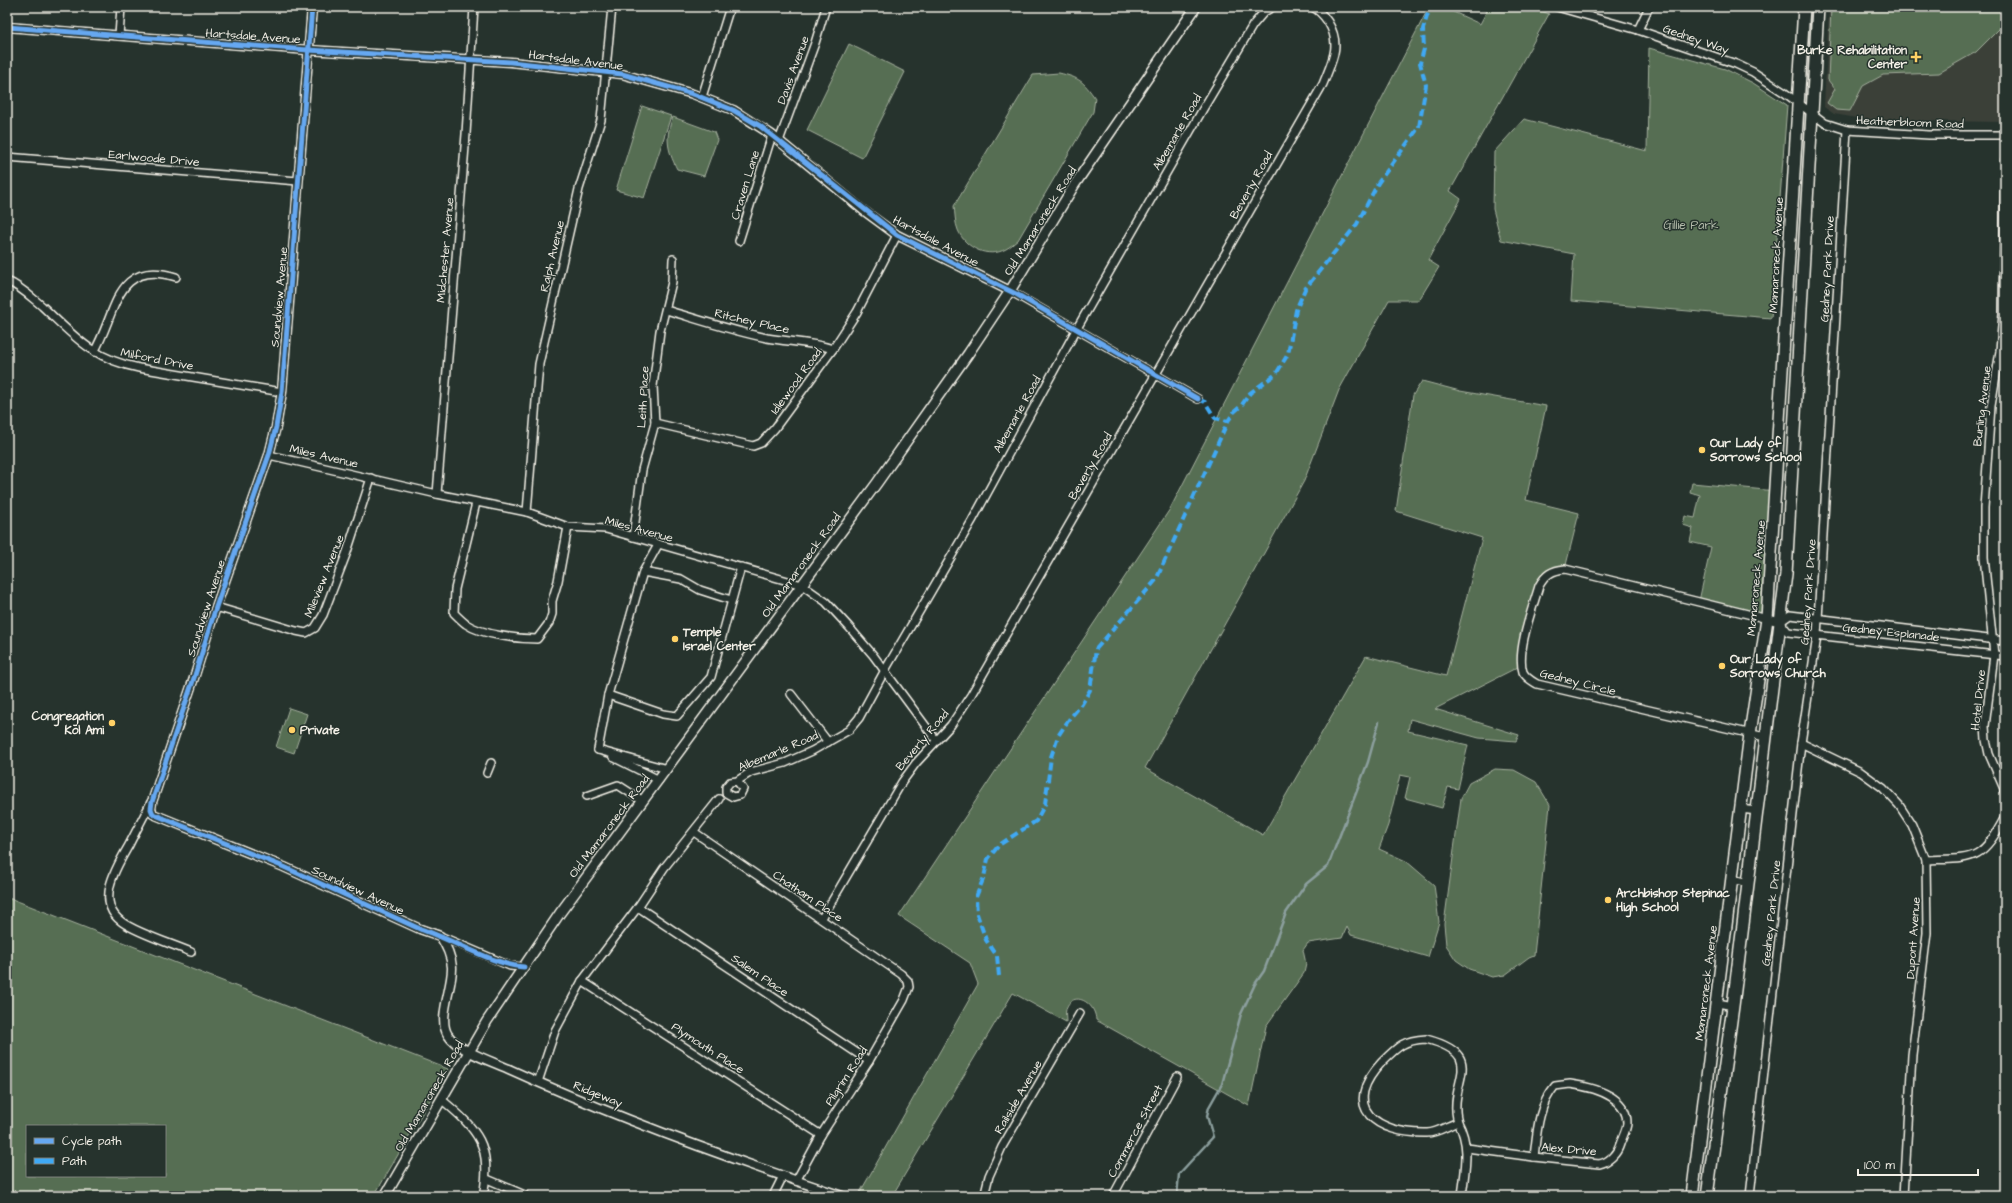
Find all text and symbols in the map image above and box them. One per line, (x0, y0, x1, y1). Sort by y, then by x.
street label: Gedney Way (1660, 20, 1732, 60)
street label: Hartsdale Avenue (205, 25, 302, 48)
street label: Davis Avenue (773, 33, 814, 107)
place label: Burke Rehabilitation Center (1797, 42, 1907, 73)
street label: Hartsdale Avenue (528, 46, 625, 75)
marker: Burke Rehabilitation Center (1910, 51, 1922, 63)
street label: Albemarle Road (1149, 91, 1206, 174)
street label: Heatherbloom Road (1856, 112, 1964, 133)
street label: Earlwoode Drive (108, 146, 201, 171)
street label: Craven Lane (727, 148, 764, 222)
street label: Beverly Road (1226, 148, 1278, 223)
street label: Old Mamaroneck Road (1000, 164, 1081, 279)
street label: Midchester Avenue (432, 196, 459, 303)
street label: Mamaroneck Avenue (1765, 196, 1788, 313)
street label: Hartsdale Avenue (890, 212, 982, 272)
street label: Gedney Park Drive (1816, 215, 1840, 323)
park label: Gillie Park (1664, 217, 1719, 234)
street label: Ralph Avenue (536, 218, 569, 294)
street label: Soundview Avenue (267, 246, 292, 348)
street label: Ritchey Place (713, 305, 791, 339)
street label: Milford Drive (119, 344, 195, 375)
street label: Idlewood Road (767, 345, 826, 418)
street label: Burling Avenue (1969, 364, 1997, 447)
street label: Leith Place (633, 365, 654, 428)
street label: Albemarle Road (989, 373, 1046, 456)
street label: Beverly Road (1064, 429, 1117, 504)
place label: Our Lady of Sorrows School (1709, 435, 1802, 466)
street label: Miles Avenue (288, 440, 360, 473)
marker: Our Lady of Sorrows School (1697, 445, 1707, 455)
street label: Old Mamaroneck Road (758, 510, 845, 621)
street label: Miles Avenue (603, 512, 675, 547)
street label: Mamaroneck Avenue (1743, 519, 1770, 637)
street label: Mileview Avenue (300, 532, 349, 620)
street label: Gedney Park Drive (1796, 538, 1822, 646)
street label: Soundview Avenue (183, 557, 230, 659)
street label: Gedney Esplanade (1842, 619, 1941, 647)
place label: Temple Israel Center (682, 624, 756, 655)
marker: Temple Israel Center (670, 634, 680, 644)
place label: Our Lady of Sorrows Church (1729, 651, 1827, 682)
marker: Our Lady of Sorrows Church (1717, 661, 1727, 671)
street label: Gedney Circle (1538, 665, 1618, 701)
street label: Hotel Drive (1967, 668, 1990, 731)
street label: Beverly Road (892, 706, 954, 775)
place label: Congregation Kol Ami (32, 708, 104, 739)
marker: Congregation Kol Ami (107, 718, 117, 728)
place label: Private (300, 722, 340, 739)
marker: Private (287, 725, 297, 735)
street label: Albemarle Road (735, 727, 821, 776)
street label: Old Mamaroneck Road (565, 771, 654, 882)
street label: Gedney Park Drive (1757, 859, 1787, 967)
street label: Soundview Avenue (309, 861, 407, 920)
street label: Chatham Place (769, 867, 847, 926)
place label: Archbishop Stepinac High School (1616, 885, 1730, 918)
marker: Archbishop Stepinac High School (1603, 895, 1613, 905)
street label: Dupont Avenue (1902, 896, 1925, 980)
street label: Mamaroneck Avenue (1691, 924, 1722, 1042)
street label: Salem Place (728, 950, 792, 1001)
street label: Plymouth Place (667, 1019, 748, 1079)
street label: Old Mamaroneck Road (391, 1038, 468, 1155)
street label: Pilgrim Road (821, 1043, 873, 1110)
street label: Railside Avenue (990, 1057, 1047, 1137)
street label: Ridgeway (570, 1077, 625, 1113)
street label: Commerce Street (1104, 1082, 1167, 1181)
legend (26, 1125, 166, 1177)
text: Cycle path (62, 1133, 121, 1151)
street label: Alex Drive (1541, 1139, 1598, 1160)
scale bar (1858, 1151, 1978, 1177)
text: Path (62, 1153, 87, 1170)
text: 100 m (1864, 1157, 1895, 1174)

